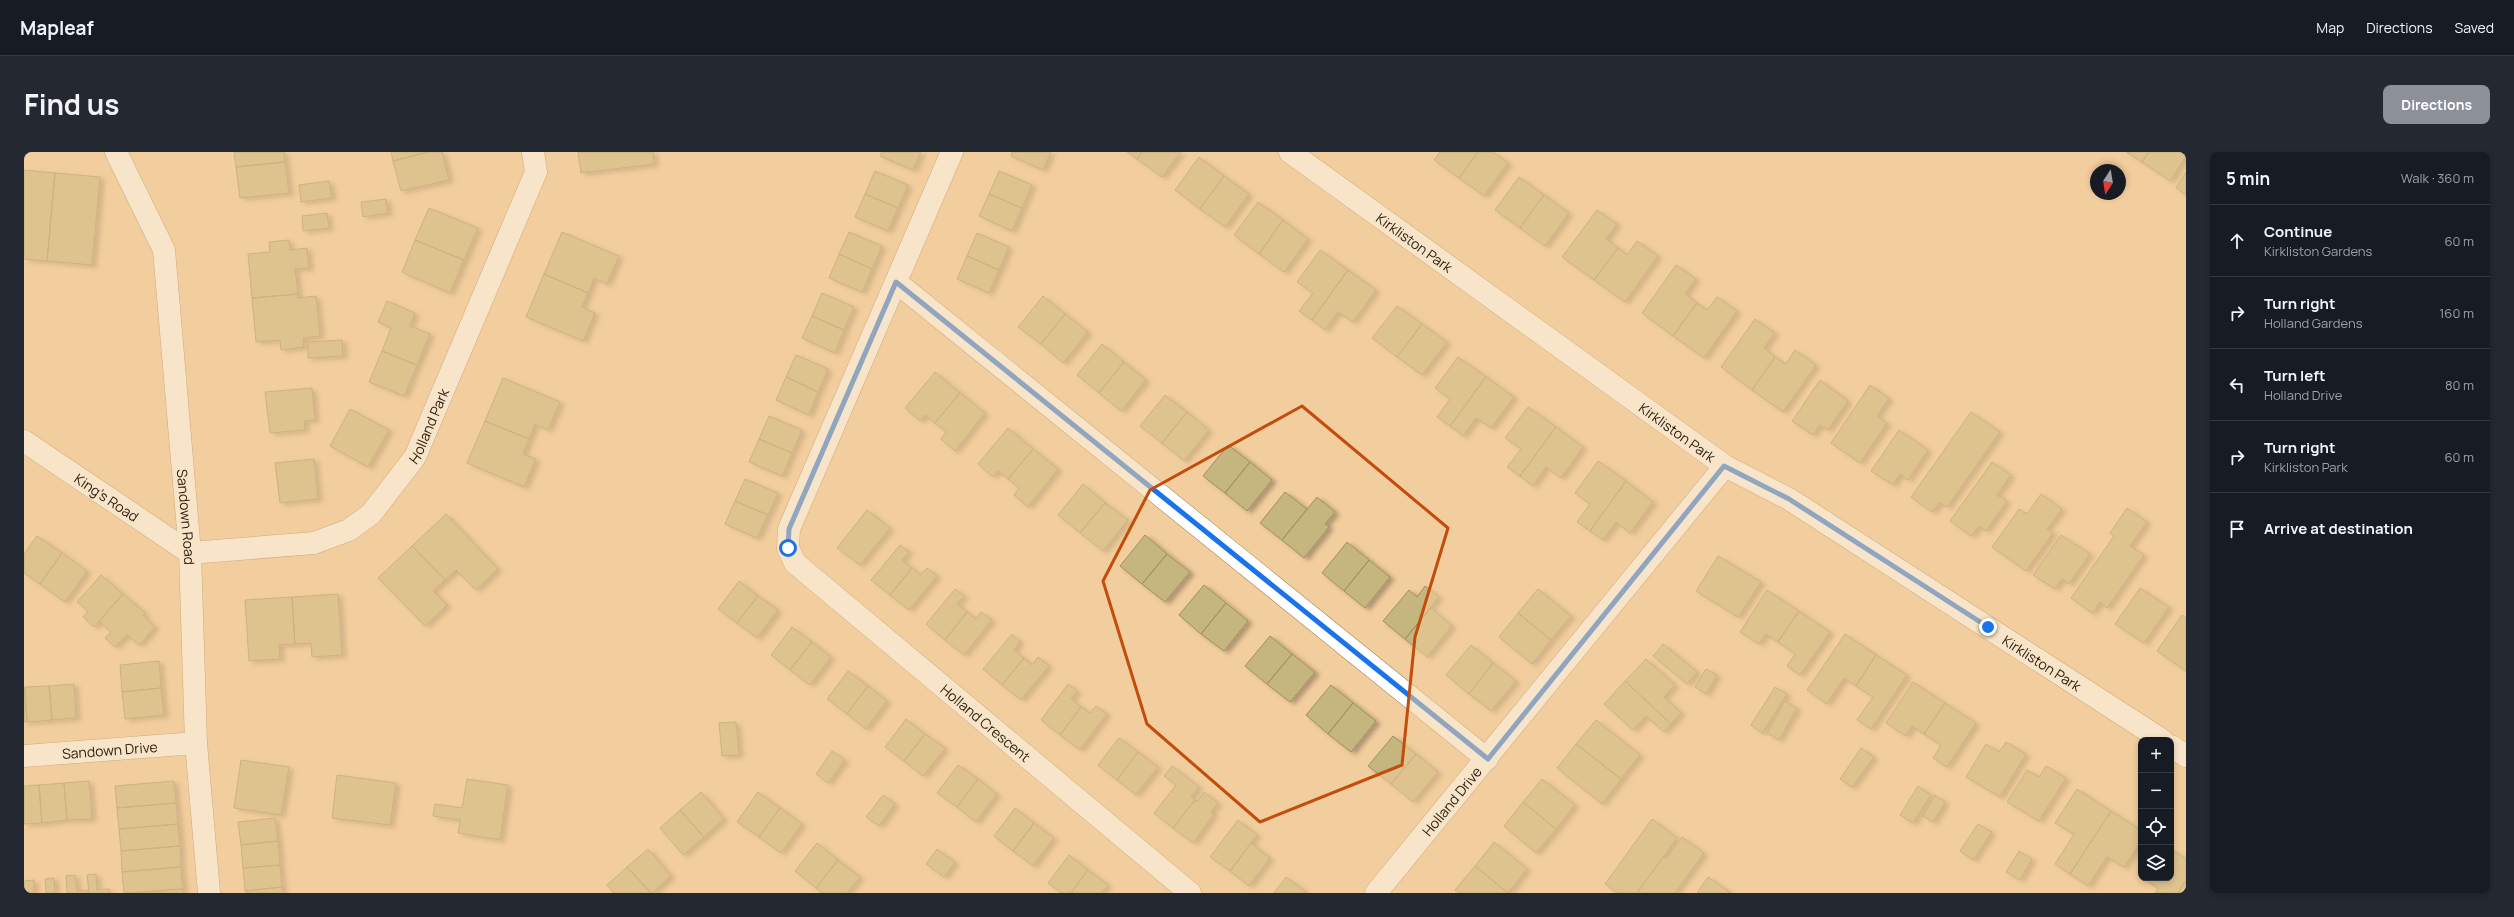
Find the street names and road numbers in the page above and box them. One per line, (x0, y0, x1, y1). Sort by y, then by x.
street label: Kirkliston Park (1373, 208, 1458, 277)
street label: Holland Park (404, 384, 453, 467)
street label: Kirkliston Park (1635, 398, 1721, 466)
street label: King's Road (71, 468, 143, 525)
street label: Sandown Road (173, 468, 200, 565)
street label: Kirkliston Park (1999, 630, 2086, 696)
street label: Holland Crescent (937, 679, 1035, 766)
street label: Sandown Drive (61, 736, 158, 763)
street label: Holland Drive (1417, 762, 1485, 840)

